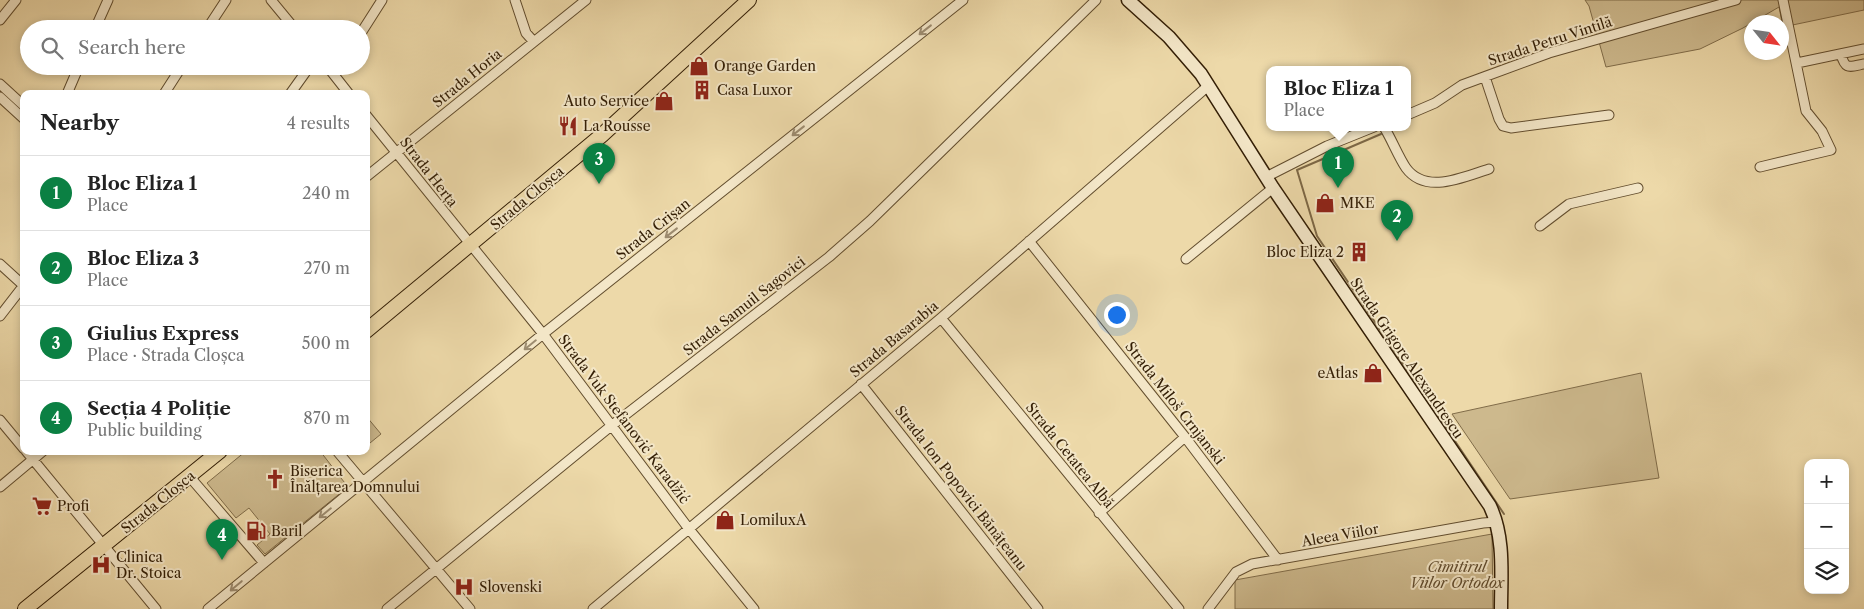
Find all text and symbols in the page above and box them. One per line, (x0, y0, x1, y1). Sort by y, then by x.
street label: Strada Petru Vintilă (1486, 12, 1615, 70)
north arrow (1744, 15, 1789, 60)
search box (20, 20, 370, 75)
one-way arrow (919, 25, 932, 36)
icon: search (38, 34, 66, 62)
text: Search here (78, 36, 186, 59)
street label: Strada Horia (429, 44, 506, 111)
shop icon: Orange Garden (688, 55, 710, 77)
place label: Orange Garden (714, 57, 816, 75)
popup (1266, 66, 1411, 131)
text: Bloc Eliza 1 (1283, 77, 1394, 100)
building icon: Casa Luxor (691, 79, 713, 101)
place label: Casa Luxor (717, 81, 792, 99)
shop icon: Auto Service (653, 90, 675, 112)
place label: Auto Service (563, 92, 649, 110)
text: Place (1283, 100, 1325, 120)
text: Nearby (40, 110, 119, 135)
text: 4 results (287, 113, 350, 133)
restaurant icon: La Rousse (557, 115, 579, 137)
place label: La Rousse (583, 117, 651, 135)
one-way arrow (792, 126, 805, 137)
street label: Strada Herța (396, 133, 462, 211)
pin: 3 (583, 143, 615, 184)
pin: 1 (1322, 147, 1354, 188)
street label: Strada Cloșca (487, 162, 568, 234)
text: Bloc Eliza 1 (87, 172, 197, 195)
text: 1 (52, 183, 60, 203)
text: 240 m (302, 183, 350, 203)
shop icon: MKE (1314, 192, 1336, 214)
street label: Strada Crișan (612, 194, 694, 264)
place label: MKE (1340, 194, 1375, 212)
text: Place (87, 195, 128, 215)
pin: 2 (1381, 200, 1413, 241)
one-way arrow (665, 227, 678, 238)
building icon: Bloc Eliza 2 (1348, 241, 1370, 263)
place label: Bloc Eliza 2 (1266, 243, 1344, 261)
text: Bloc Eliza 3 (87, 247, 199, 270)
street label: Strada Samuil Sagovici (679, 253, 809, 359)
text: 2 (51, 258, 61, 278)
text: 270 m (304, 258, 350, 278)
text: Place (87, 270, 128, 290)
street label: Strada Grigore Alexandrescu (1346, 274, 1468, 442)
street label: Strada Basarabia (846, 296, 942, 381)
your location (1104, 302, 1130, 328)
text: Giulius Express (87, 322, 239, 345)
street label: Strada Vuk Stefanović Karadžić (554, 331, 694, 507)
text: 3 (51, 333, 61, 353)
text: 500 m (302, 333, 350, 353)
street label: Strada Miloš Crnjanski (1121, 338, 1229, 468)
one-way arrow (524, 339, 537, 350)
text: Place · Strada Cloșca (87, 345, 244, 365)
shop icon: eAtlas (1362, 362, 1384, 384)
place label: eAtlas (1318, 364, 1358, 382)
text: Secția 4 Poliție (87, 397, 231, 420)
street label: Strada Cetatea Albă (1022, 399, 1118, 512)
street label: Strada Ion Popovici Bănățeanu (891, 402, 1031, 574)
text: 4 (51, 408, 61, 428)
text: 870 m (303, 408, 350, 428)
text: Public building (87, 420, 202, 440)
map controls (1804, 459, 1849, 594)
button: + (1804, 459, 1849, 504)
place label: Biserica Înălțarea Domnului (290, 462, 420, 496)
street label: Strada Cloșca (117, 466, 199, 537)
church icon: Biserica Înălțarea Domnului (264, 468, 286, 490)
supermarket icon: Profi (31, 495, 53, 517)
place label: Profi (57, 497, 89, 515)
button: − (1804, 504, 1849, 549)
one-way arrow (319, 508, 332, 519)
shop icon: LomiluxA (714, 509, 736, 531)
place label: LomiluxA (740, 511, 807, 529)
pin: 4 (206, 519, 238, 560)
street label: Aleea Viilor (1299, 519, 1380, 551)
fuel station icon: Baril (245, 520, 267, 542)
place label: Baril (271, 522, 302, 540)
place label: Clinica Dr. Stoica (116, 548, 182, 582)
button: layers (1804, 549, 1849, 594)
hospital icon: Clinica Dr. Stoica (90, 554, 112, 576)
park label: Cimitirul Viilor Ortodox (1410, 558, 1505, 592)
hospital icon: Slovenski (453, 576, 475, 598)
place label: Slovenski (479, 578, 542, 596)
one-way arrow (230, 581, 243, 592)

